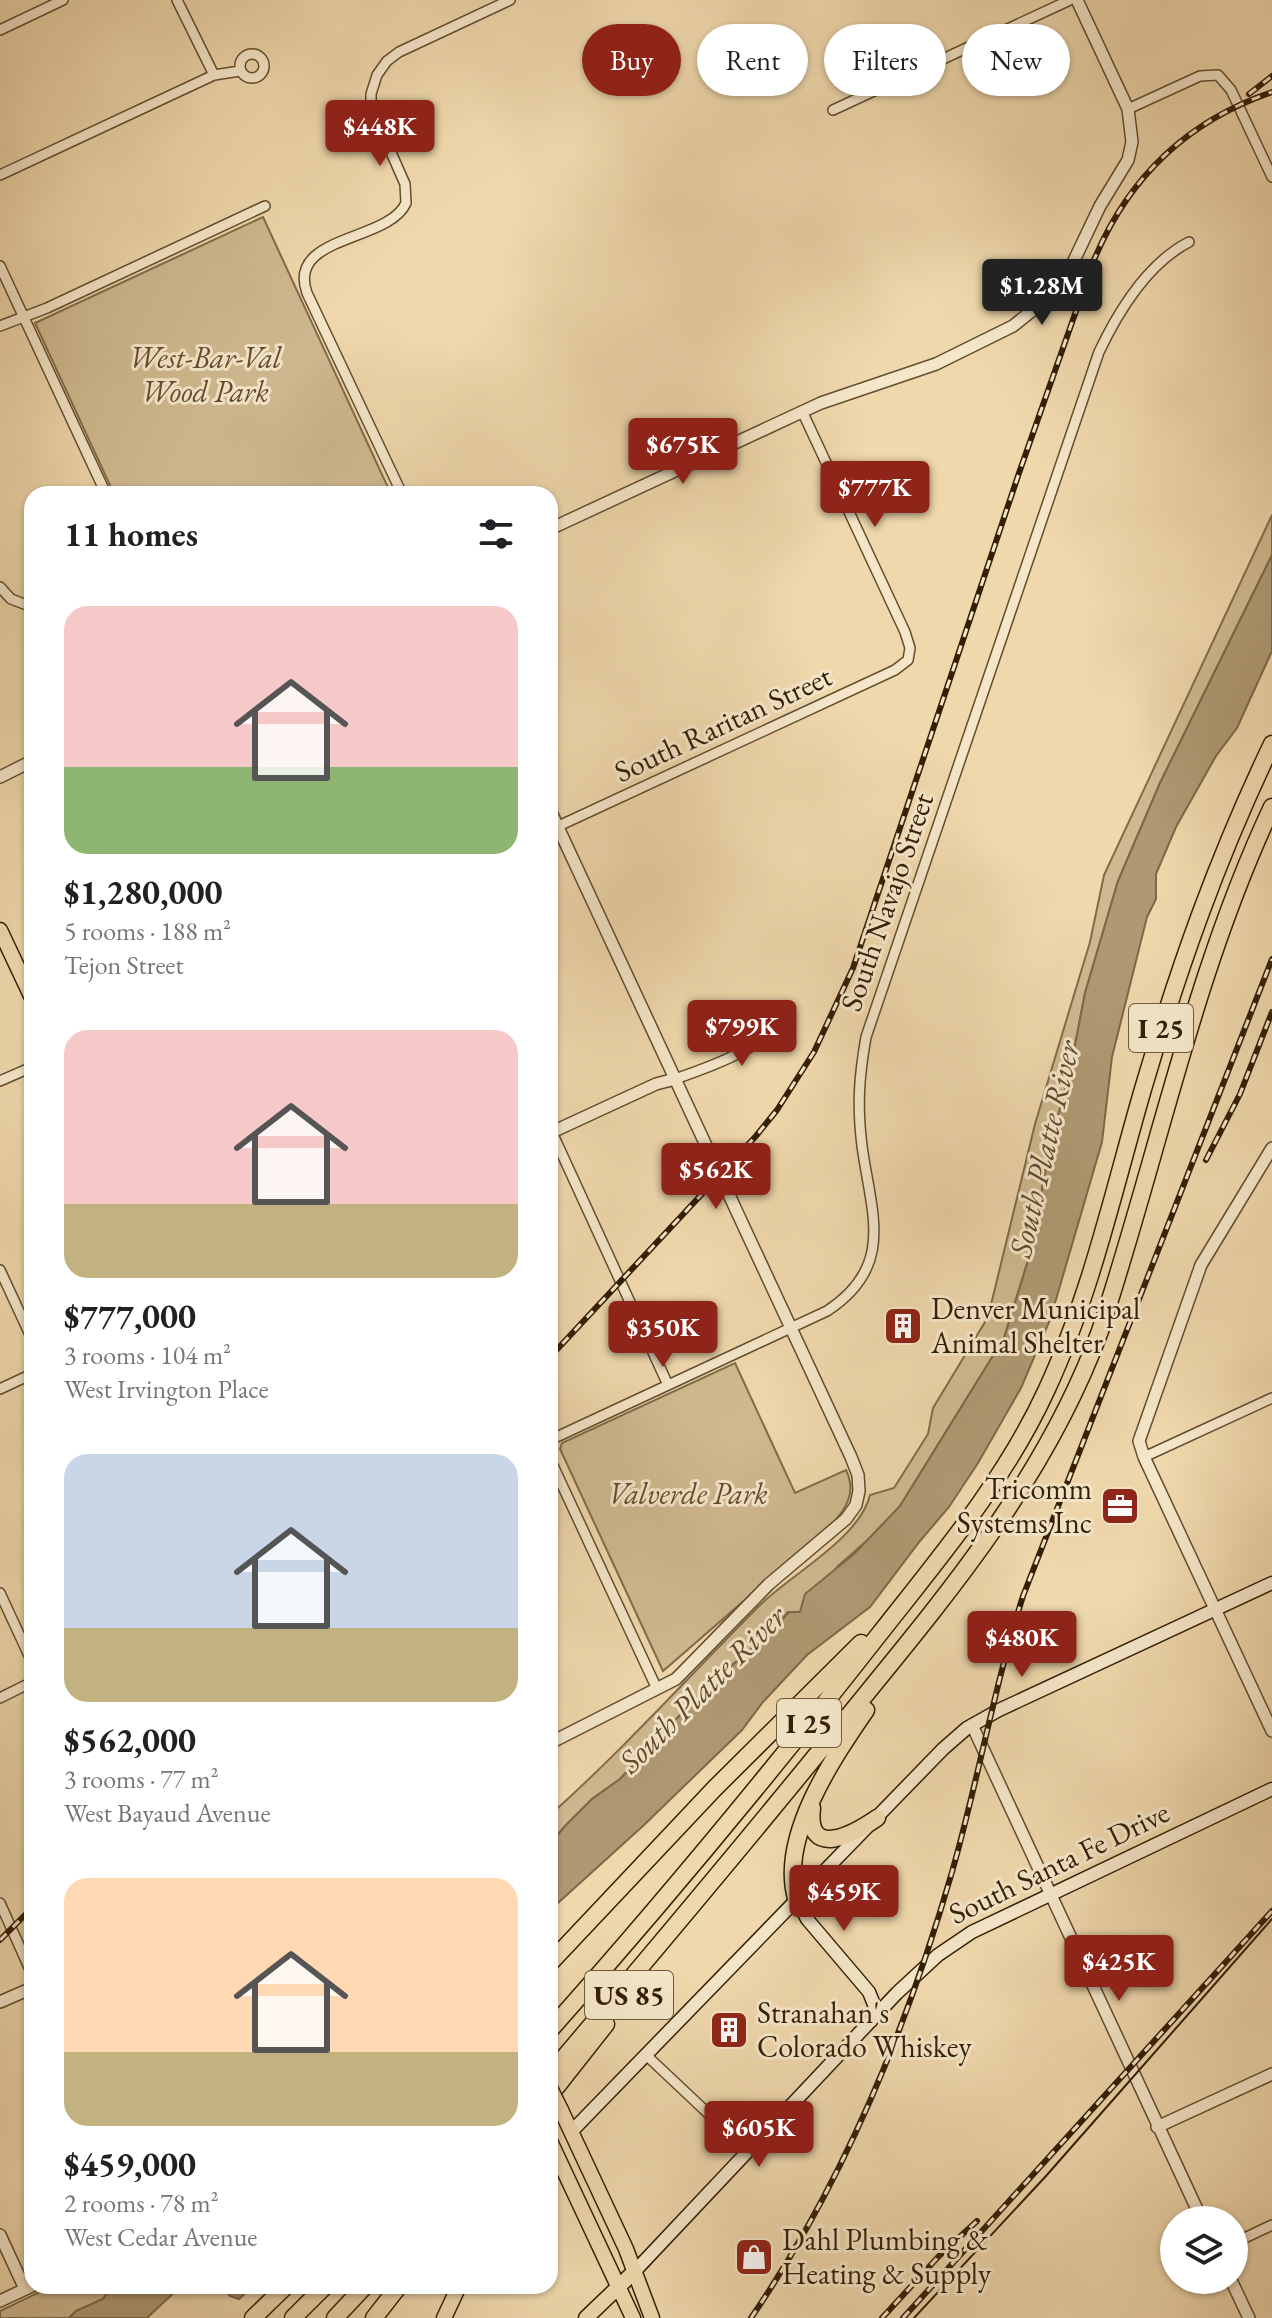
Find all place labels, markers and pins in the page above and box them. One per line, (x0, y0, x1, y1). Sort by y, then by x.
pin: $448K (324, 100, 436, 168)
pin: $1.28M (977, 259, 1107, 327)
pin: $675K (627, 418, 739, 486)
pin: $777K (819, 461, 931, 529)
pin: $799K (686, 1000, 798, 1068)
pin: $562K (660, 1143, 772, 1211)
place label: Denver Municipal Animal Shelter (930, 1289, 1140, 1362)
pin: $350K (607, 1301, 719, 1369)
building icon: Denver Municipal Animal Shelter (882, 1305, 924, 1347)
place label: Tricomm Systems Inc (957, 1469, 1092, 1542)
office icon: Tricomm Systems Inc (1099, 1485, 1141, 1527)
pin: $480K (966, 1611, 1078, 1679)
pin: $459K (788, 1865, 900, 1933)
pin: $425K (1063, 1935, 1175, 2003)
place label: Stranahan's Colorado Whiskey (757, 1993, 973, 2066)
building icon: Stranahan's Colorado Whiskey (708, 2009, 750, 2051)
pin: $605K (703, 2101, 815, 2169)
place label: Dahl Plumbing & Heating & Supply (782, 2220, 992, 2293)
shop icon: Dahl Plumbing & Heating & Supply (733, 2236, 775, 2278)

